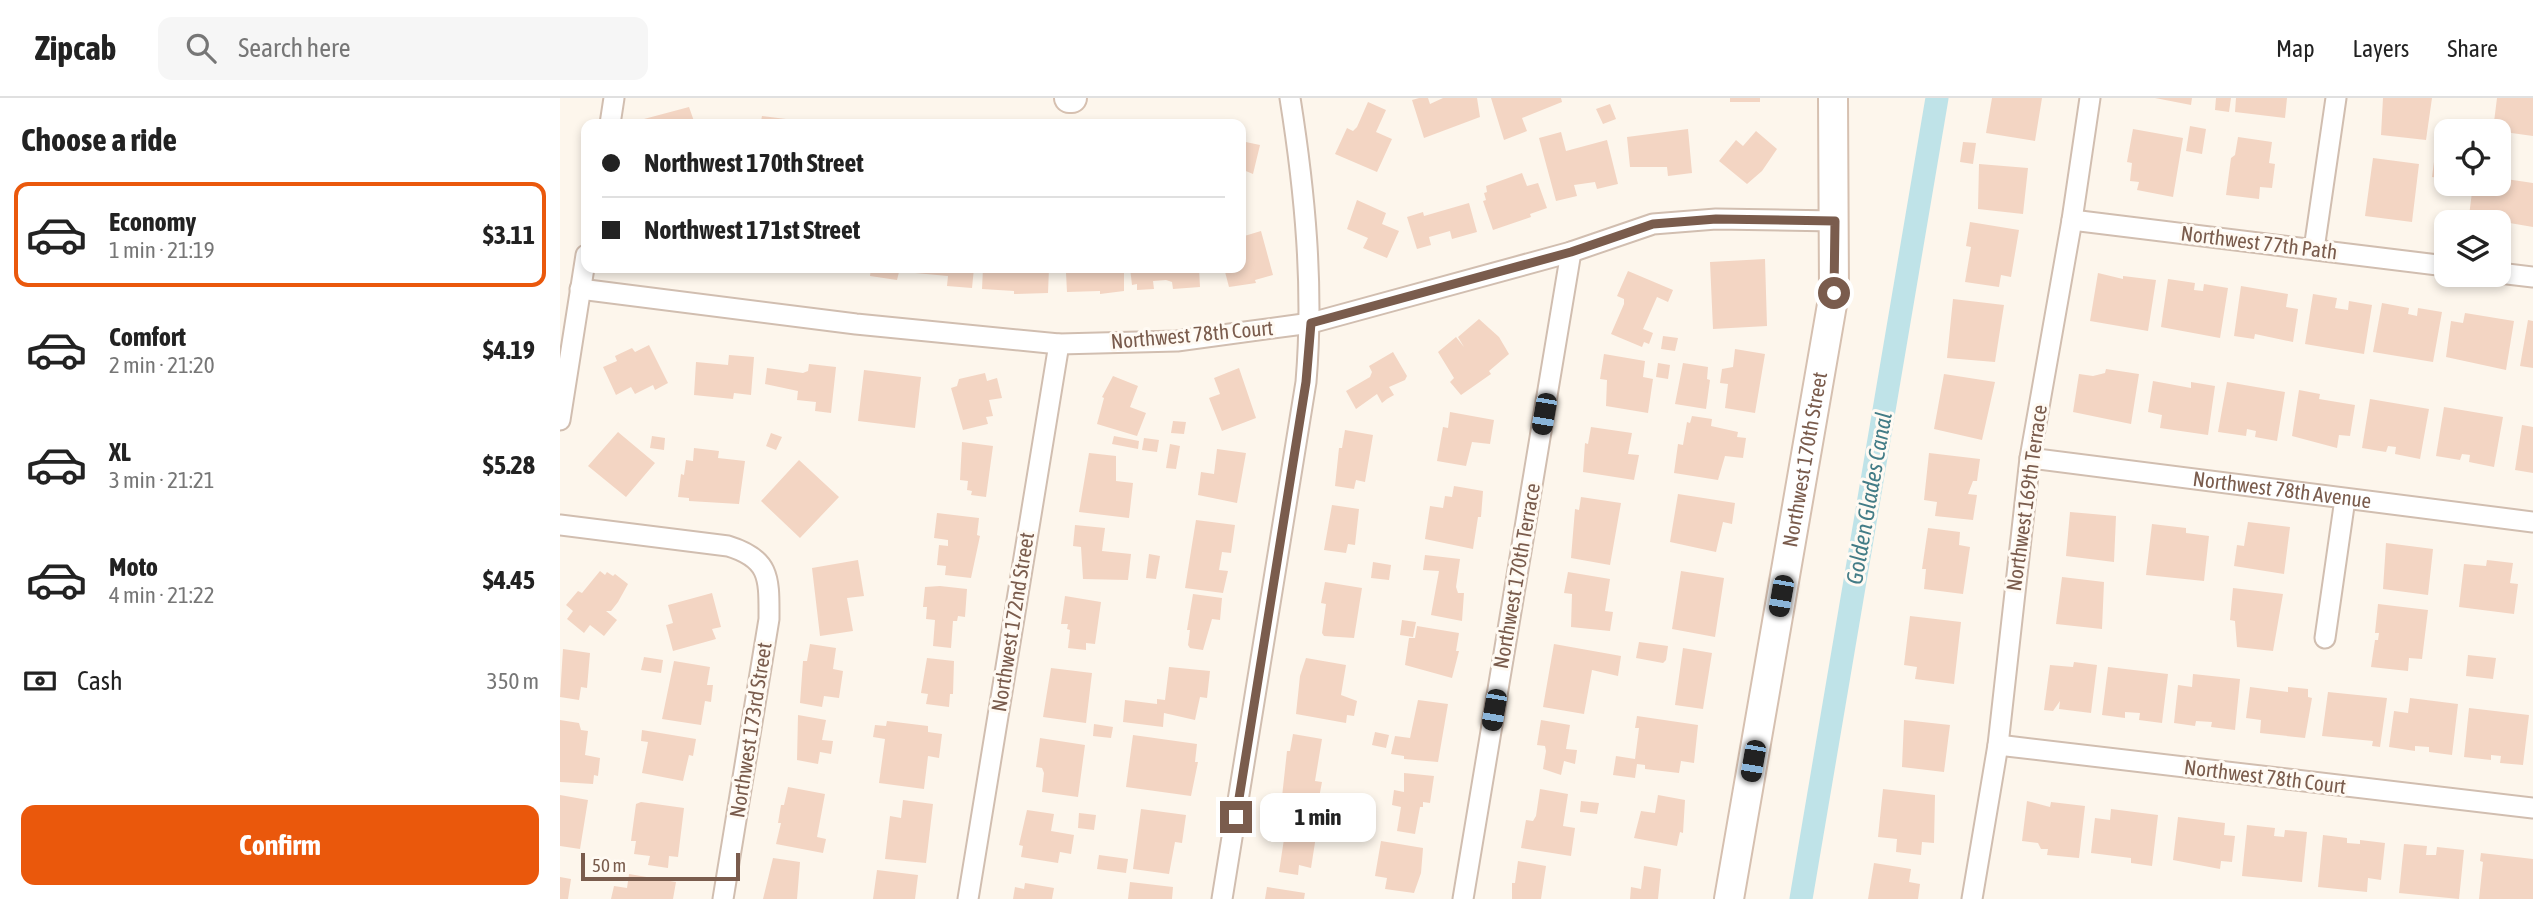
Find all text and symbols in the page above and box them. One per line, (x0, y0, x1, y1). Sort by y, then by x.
search box (158, 17, 648, 80)
text: Zipcab (35, 29, 116, 67)
icon: search (182, 29, 220, 67)
text: Search here (238, 33, 350, 63)
text: Map (2276, 35, 2315, 62)
text: Layers (2353, 35, 2409, 62)
text: Share (2447, 35, 2498, 62)
map controls (2434, 119, 2511, 287)
button: locate (2434, 119, 2511, 196)
text: Choose a ride (21, 121, 177, 158)
text: Northwest 170th Street (644, 148, 864, 178)
icon: car (25, 203, 88, 266)
text: Economy (109, 207, 196, 237)
button: layers (2434, 210, 2511, 287)
text: Northwest 171st Street (644, 215, 860, 245)
text: $3.11 (483, 220, 535, 250)
street label: Northwest 77th Path (2180, 221, 2339, 264)
text: 1 min · 21:19 (109, 237, 215, 263)
route start (1818, 277, 1850, 309)
street label: Northwest 78th Court (1110, 315, 1274, 353)
icon: car (25, 318, 88, 381)
text: Comfort (109, 322, 186, 352)
text: $4.19 (483, 335, 535, 365)
text: 2 min · 21:20 (109, 352, 215, 378)
street label: Northwest 170th Street (1777, 370, 1831, 549)
car (1531, 391, 1558, 437)
street label: Northwest 169th Terrace (2001, 403, 2051, 593)
water label: Golden Glades Canal (1841, 410, 1897, 586)
icon: car (25, 433, 88, 496)
text: XL (109, 437, 131, 467)
text: $5.28 (483, 450, 535, 480)
street label: Northwest 78th Avenue (2191, 466, 2373, 512)
text: 3 min · 21:21 (109, 467, 215, 493)
street label: Northwest 170th Terrace (1488, 481, 1544, 670)
street label: Northwest 172nd Street (986, 530, 1038, 713)
icon: car (25, 548, 88, 611)
text: Moto (109, 552, 158, 582)
text: $4.45 (483, 565, 535, 595)
car (1768, 573, 1795, 619)
text: 4 min · 21:22 (109, 582, 215, 608)
street label: Northwest 173rd Street (724, 640, 776, 819)
icon: cash (21, 662, 59, 700)
text: Cash (77, 666, 123, 696)
text: 350 m (487, 668, 539, 694)
car (1481, 687, 1508, 733)
car (1740, 738, 1767, 784)
street label: Northwest 78th Court (2183, 754, 2347, 798)
callout: 1 min (1260, 792, 1376, 842)
route end (1220, 801, 1252, 833)
text: 1 min (1295, 804, 1341, 830)
button: Confirm (21, 805, 539, 885)
scale bar (581, 850, 740, 882)
text: 50 m (592, 854, 626, 876)

